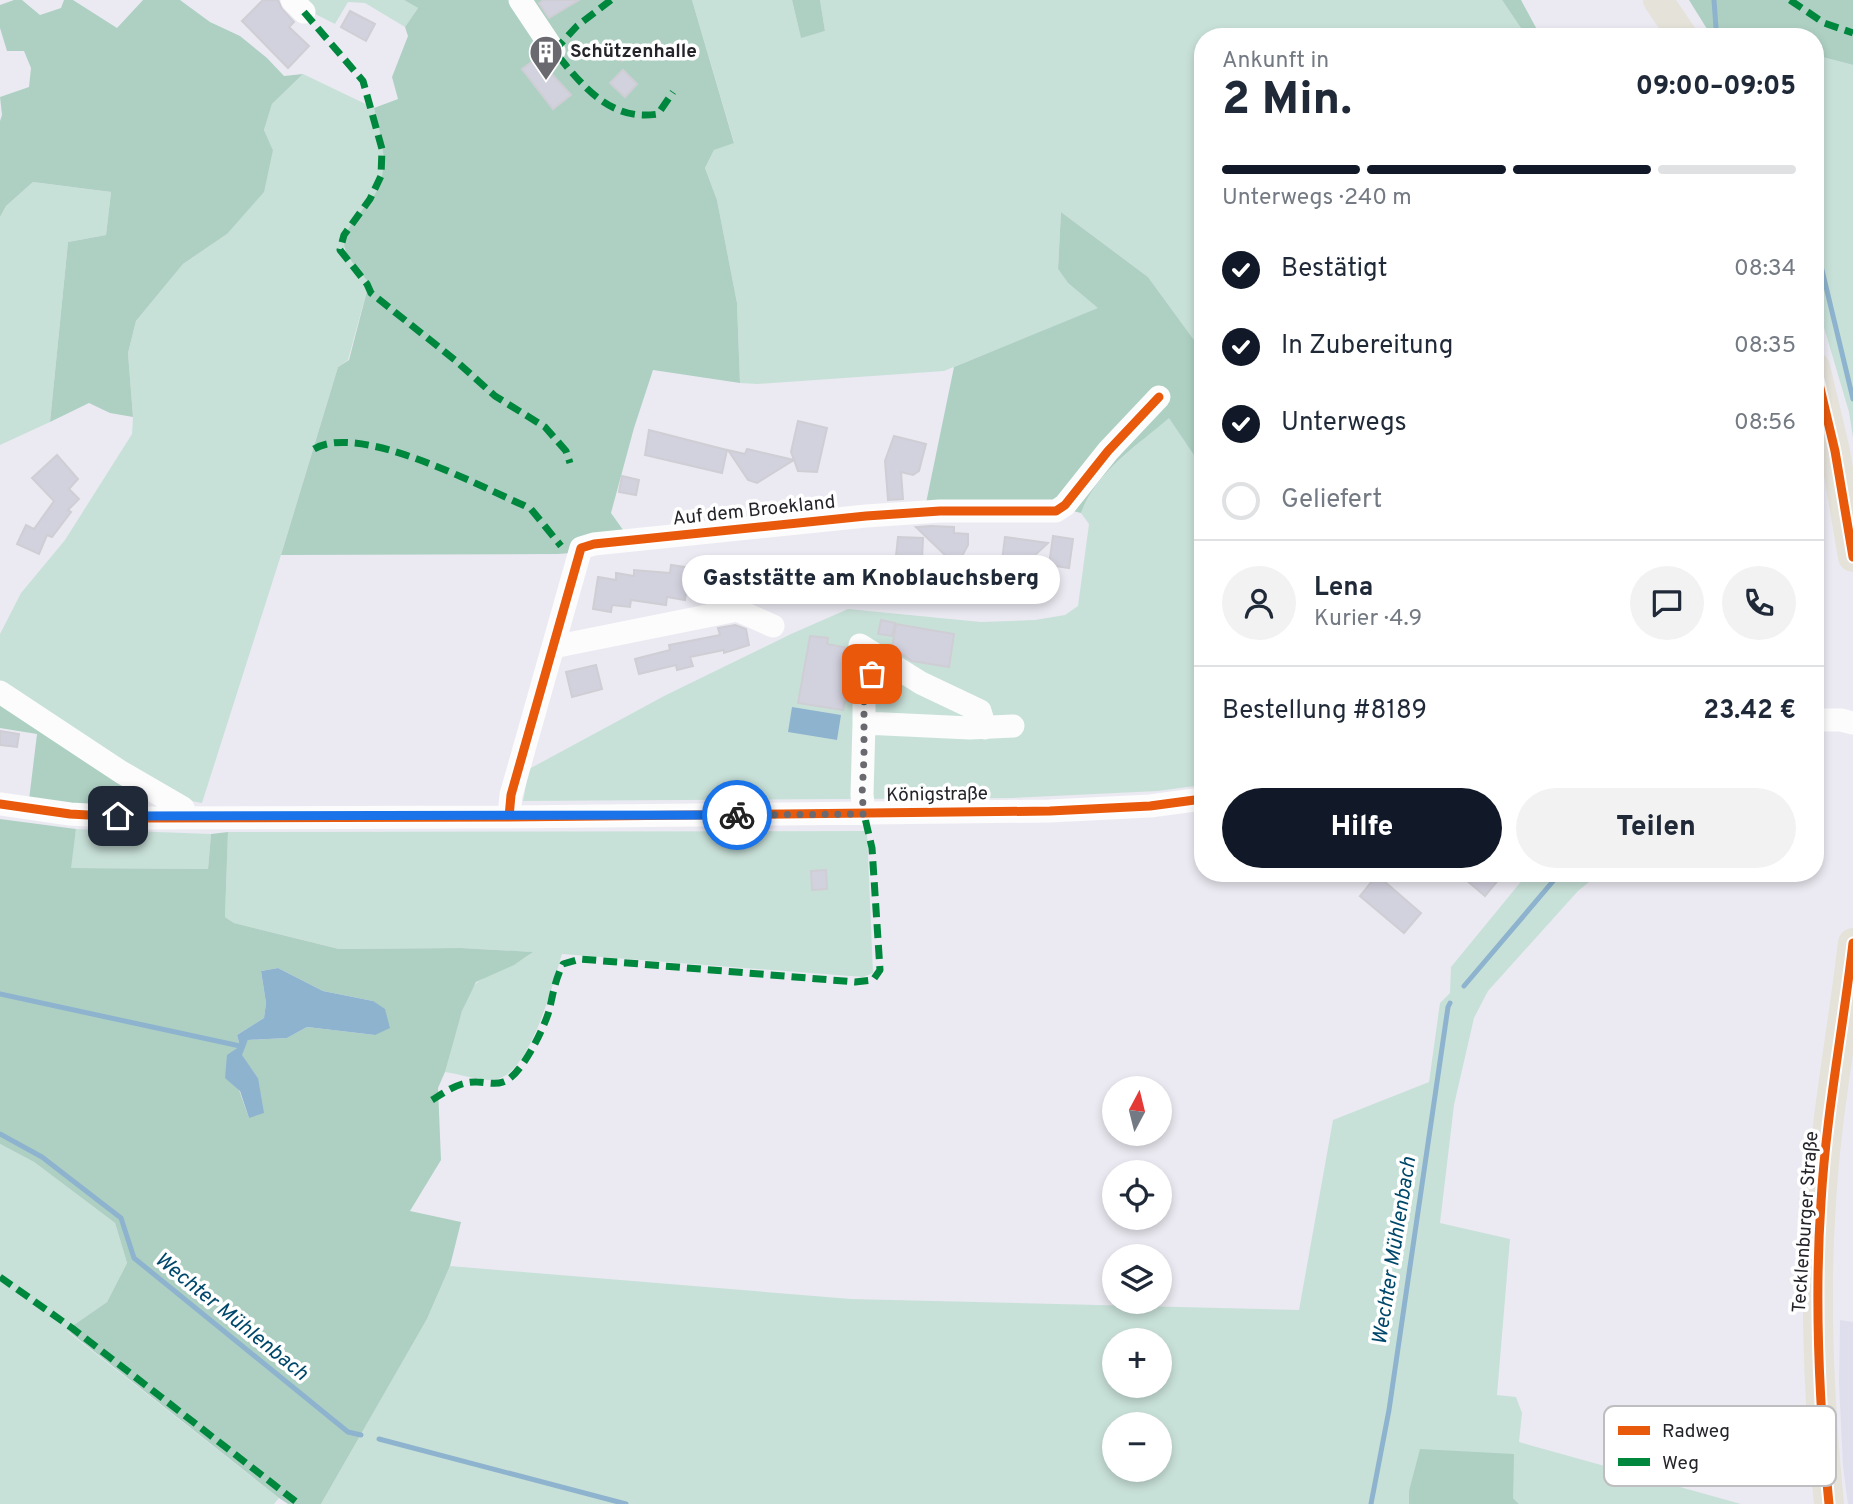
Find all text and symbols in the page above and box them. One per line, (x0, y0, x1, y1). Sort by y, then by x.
building icon: Schützenhalle (527, 33, 565, 82)
place label: Schützenhalle (570, 40, 697, 64)
text: Ankunft in (1222, 47, 1329, 76)
text: 09:00–09:05 (1636, 71, 1796, 104)
text: 2 Min. (1222, 72, 1352, 131)
text: Unterwegs · 240 m (1222, 184, 1412, 213)
icon: check (1222, 251, 1260, 289)
text: Bestätigt (1281, 253, 1388, 286)
text: 08:34 (1734, 255, 1796, 284)
icon: check (1222, 328, 1260, 366)
text: In Zubereitung (1281, 330, 1453, 363)
text: 08:35 (1734, 332, 1796, 361)
icon: check (1222, 405, 1260, 443)
text: Unterwegs (1281, 407, 1407, 440)
text: 08:56 (1734, 409, 1796, 438)
text: Geliefert (1281, 484, 1382, 517)
street label: Auf dem Broekland (671, 491, 837, 531)
callout: Gaststätte am Knoblauchsberg (683, 555, 1061, 604)
text: Gaststätte am Knoblauchsberg (703, 565, 1039, 594)
button: person (1222, 566, 1296, 640)
button: chat (1630, 566, 1704, 640)
button: phone (1722, 566, 1796, 640)
text: Lena (1314, 572, 1373, 605)
text: Kurier · 4.9 (1314, 605, 1422, 634)
pin (842, 644, 902, 704)
icon: bag (853, 655, 891, 693)
text: Bestellung #8189 (1222, 695, 1427, 728)
text: 23.42 € (1703, 695, 1796, 728)
courier (702, 780, 772, 850)
street label: Königstraße (886, 782, 988, 808)
pin (88, 786, 148, 846)
button: Hilfe (1222, 788, 1502, 868)
button: Teilen (1516, 788, 1796, 868)
icon: bike (718, 796, 756, 834)
icon: home (99, 797, 137, 835)
north arrow (1102, 1076, 1172, 1146)
map controls (1102, 1076, 1172, 1482)
street label: Tecklenburger Straße (1788, 1130, 1824, 1314)
water label: Wechter Mühlenbach (1367, 1154, 1423, 1347)
button: locate (1102, 1160, 1172, 1230)
button: layers (1102, 1244, 1172, 1314)
water label: Wechter Mühlenbach (149, 1247, 314, 1388)
button: + (1102, 1328, 1172, 1398)
legend (1604, 1406, 1836, 1486)
button: − (1102, 1412, 1172, 1482)
text: Radweg (1662, 1420, 1730, 1444)
text: Weg (1662, 1452, 1699, 1476)

